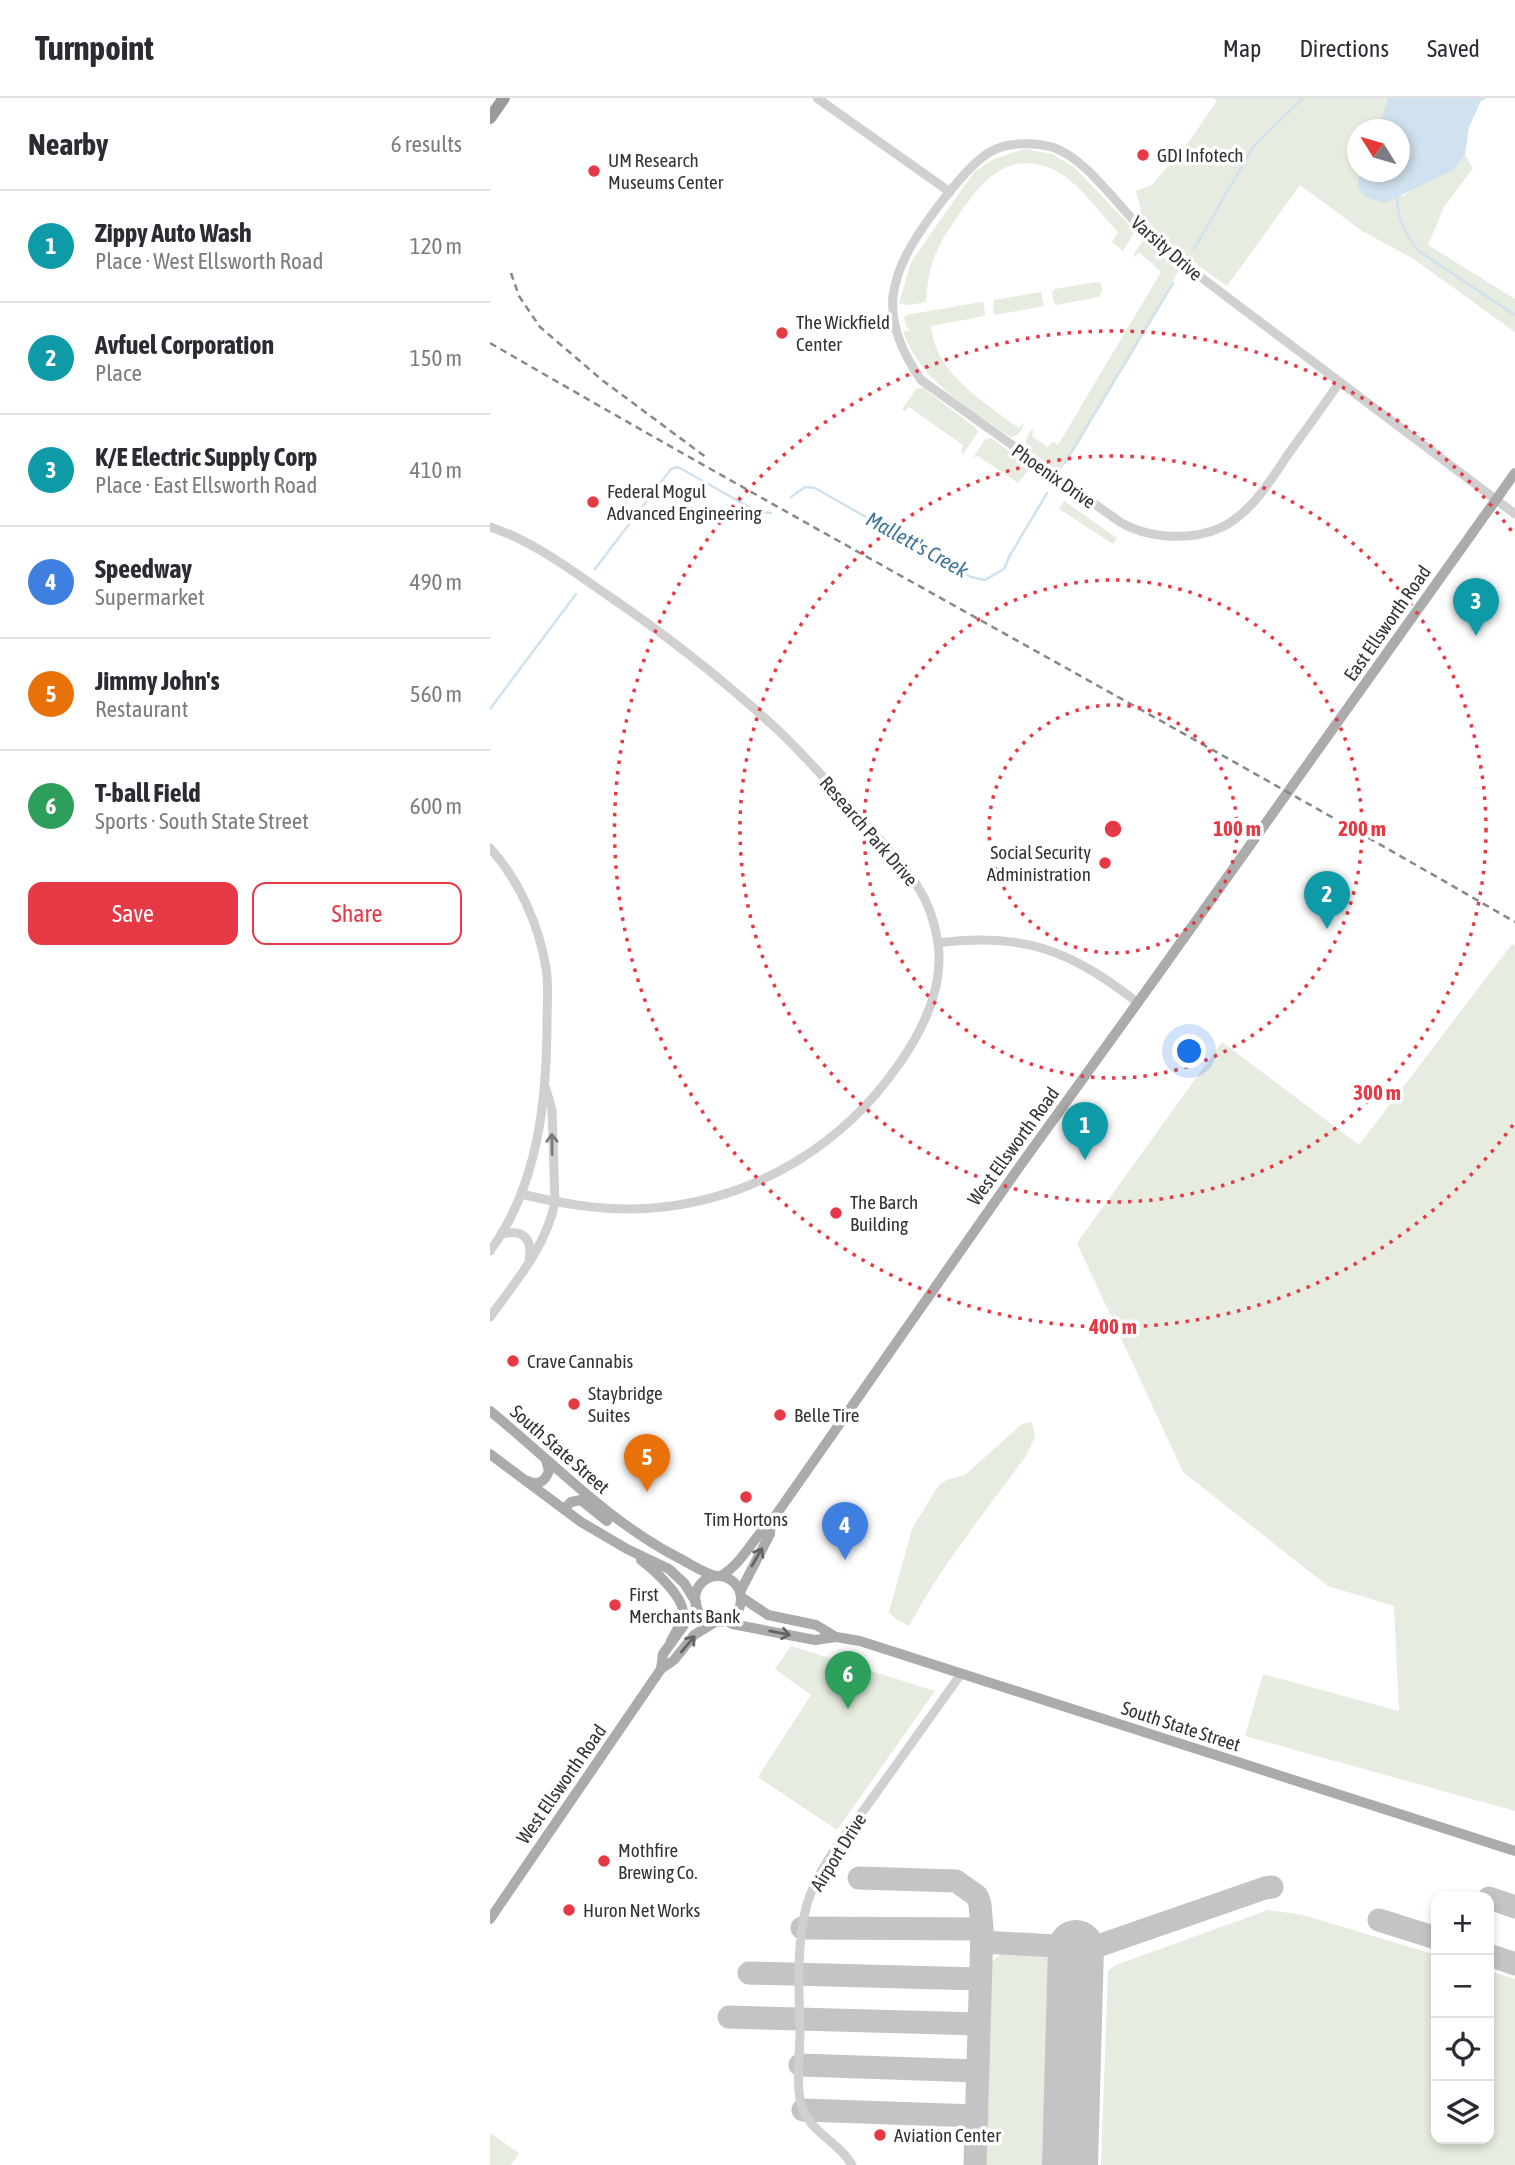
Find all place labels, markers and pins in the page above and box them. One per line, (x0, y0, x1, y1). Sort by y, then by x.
place label: GDI Infotech (1157, 144, 1243, 166)
marker: GDI Infotech (1135, 147, 1151, 163)
place label: UM Research Museums Center (608, 149, 724, 193)
marker: UM Research Museums Center (586, 163, 602, 179)
place label: The Wickfield Center (796, 311, 890, 355)
marker: The Wickfield Center (774, 325, 790, 341)
place label: Federal Mogul Advanced Engineering (607, 480, 763, 524)
marker: Federal Mogul Advanced Engineering (585, 494, 601, 510)
pin: 3 (1453, 578, 1499, 636)
centre of rings (1101, 817, 1125, 841)
place label: Social Security Administration (987, 841, 1091, 885)
marker: Social Security Administration (1097, 855, 1113, 871)
pin: 2 (1304, 871, 1350, 929)
pin: 1 (1062, 1102, 1108, 1160)
place label: The Barch Building (850, 1191, 918, 1235)
marker: The Barch Building (828, 1205, 844, 1221)
place label: Crave Cannabis (527, 1350, 634, 1372)
marker: Crave Cannabis (505, 1353, 521, 1369)
place label: Staybridge Suites (588, 1382, 663, 1426)
marker: Staybridge Suites (566, 1396, 582, 1412)
place label: Belle Tire (794, 1404, 859, 1426)
marker: Belle Tire (772, 1407, 788, 1423)
pin: 5 (624, 1434, 670, 1492)
marker: Tim Hortons (738, 1489, 754, 1505)
pin: 4 (822, 1502, 868, 1560)
place label: Tim Hortons (704, 1508, 788, 1530)
place label: First Merchants Bank (629, 1583, 741, 1627)
marker: First Merchants Bank (607, 1597, 623, 1613)
pin: 6 (825, 1651, 871, 1709)
place label: Mothfire Brewing Co. (618, 1839, 698, 1883)
marker: Mothfire Brewing Co. (596, 1853, 612, 1869)
place label: Huron Net Works (583, 1899, 701, 1921)
marker: Huron Net Works (561, 1902, 577, 1918)
place label: Aviation Center (894, 2124, 1001, 2146)
marker: Aviation Center (872, 2127, 888, 2143)

